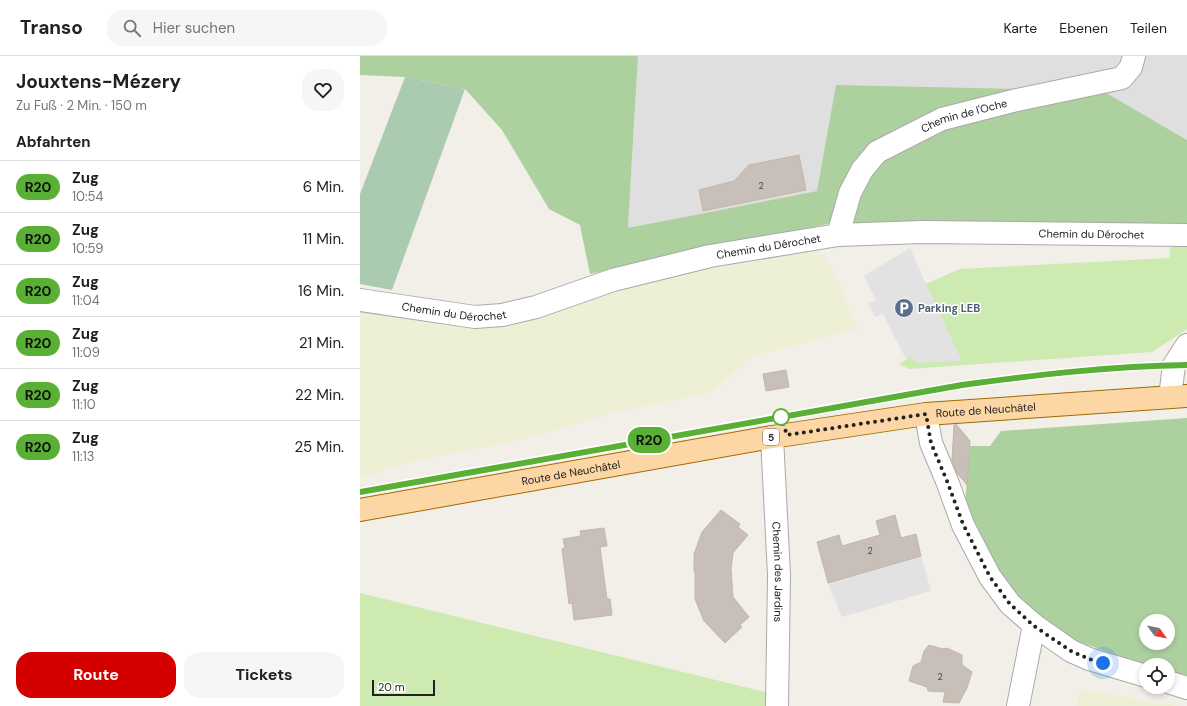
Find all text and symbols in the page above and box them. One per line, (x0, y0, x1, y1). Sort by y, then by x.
search box (107, 10, 387, 46)
text: Transo (20, 15, 83, 40)
icon: search (121, 17, 143, 39)
text: Hier suchen (153, 18, 235, 38)
text: Karte (1003, 19, 1037, 37)
text: Ebenen (1059, 19, 1108, 37)
text: Teilen (1130, 19, 1167, 37)
text: Jouxtens-Mézery (16, 69, 181, 94)
button: heart (302, 69, 344, 111)
street label: Chemin de l'Oche (918, 96, 1009, 136)
text: Zu Fuß · 2 Min. · 150 m (16, 97, 147, 114)
text: Abfahrten (16, 132, 91, 152)
text: Zug (72, 168, 99, 188)
text: 6 Min. (303, 177, 344, 197)
text: R20 (25, 178, 51, 196)
house number: 2 (758, 180, 764, 192)
text: 10:54 (72, 188, 103, 205)
text: Zug (72, 220, 99, 240)
street label: Chemin du Dérochet (1039, 226, 1144, 242)
text: 11 Min. (303, 229, 344, 249)
text: R20 (25, 230, 51, 248)
street label: Chemin du Dérochet (715, 231, 822, 262)
text: 10:59 (72, 240, 103, 257)
text: Zug (72, 272, 99, 292)
text: 16 Min. (298, 281, 344, 301)
text: R20 (25, 282, 51, 300)
text: 11:04 (72, 292, 100, 309)
parking icon: Parking LEB (893, 297, 915, 319)
street label: Chemin du Dérochet (401, 299, 508, 324)
place label: Parking LEB (918, 301, 980, 315)
text: Zug (72, 324, 99, 344)
text: 21 Min. (299, 333, 344, 353)
text: R20 (25, 334, 51, 352)
text: 11:09 (72, 344, 100, 361)
text: Zug (72, 376, 99, 396)
text: 22 Min. (295, 385, 344, 405)
text: R20 (25, 386, 51, 404)
text: 11:10 (72, 396, 96, 413)
street label: Route de Neuchâtel (935, 399, 1036, 420)
unlabelled marker (772, 408, 790, 426)
line badge: R20 (626, 427, 672, 453)
text: Zug (72, 428, 99, 448)
road number: 5 (763, 429, 779, 445)
text: R20 (636, 431, 662, 449)
text: 25 Min. (294, 437, 344, 457)
text: R20 (25, 438, 51, 456)
text: 11:13 (72, 448, 94, 465)
street label: Route de Neuchâtel (520, 457, 621, 488)
street label: Chemin des Jardins (769, 521, 786, 622)
house number: 2 (867, 545, 873, 557)
north arrow (1139, 614, 1175, 650)
map controls (1139, 614, 1175, 694)
button: Route (16, 652, 176, 698)
button: Tickets (184, 652, 344, 698)
your location (1093, 653, 1113, 673)
button: locate (1139, 658, 1175, 694)
house number: 2 (937, 671, 943, 683)
scale bar (372, 678, 435, 697)
text: 20 m (378, 680, 404, 694)

